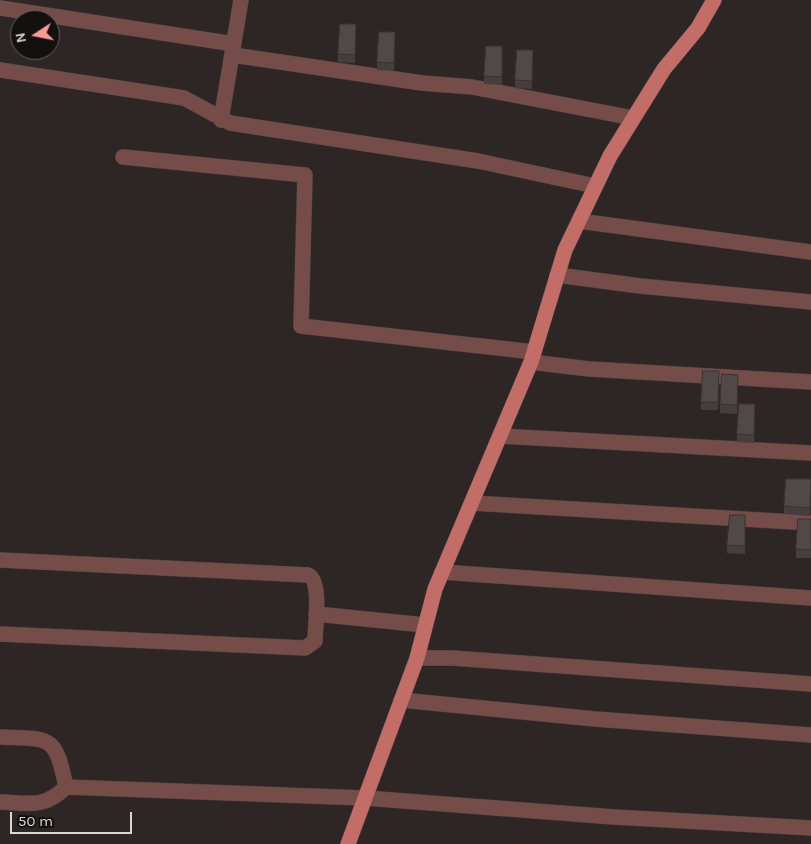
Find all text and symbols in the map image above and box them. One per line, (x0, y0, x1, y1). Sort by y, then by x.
north arrow (10, 10, 60, 60)
text: N (11, 31, 30, 44)
scale bar (12, 802, 135, 834)
text: 50 m (18, 812, 53, 830)

